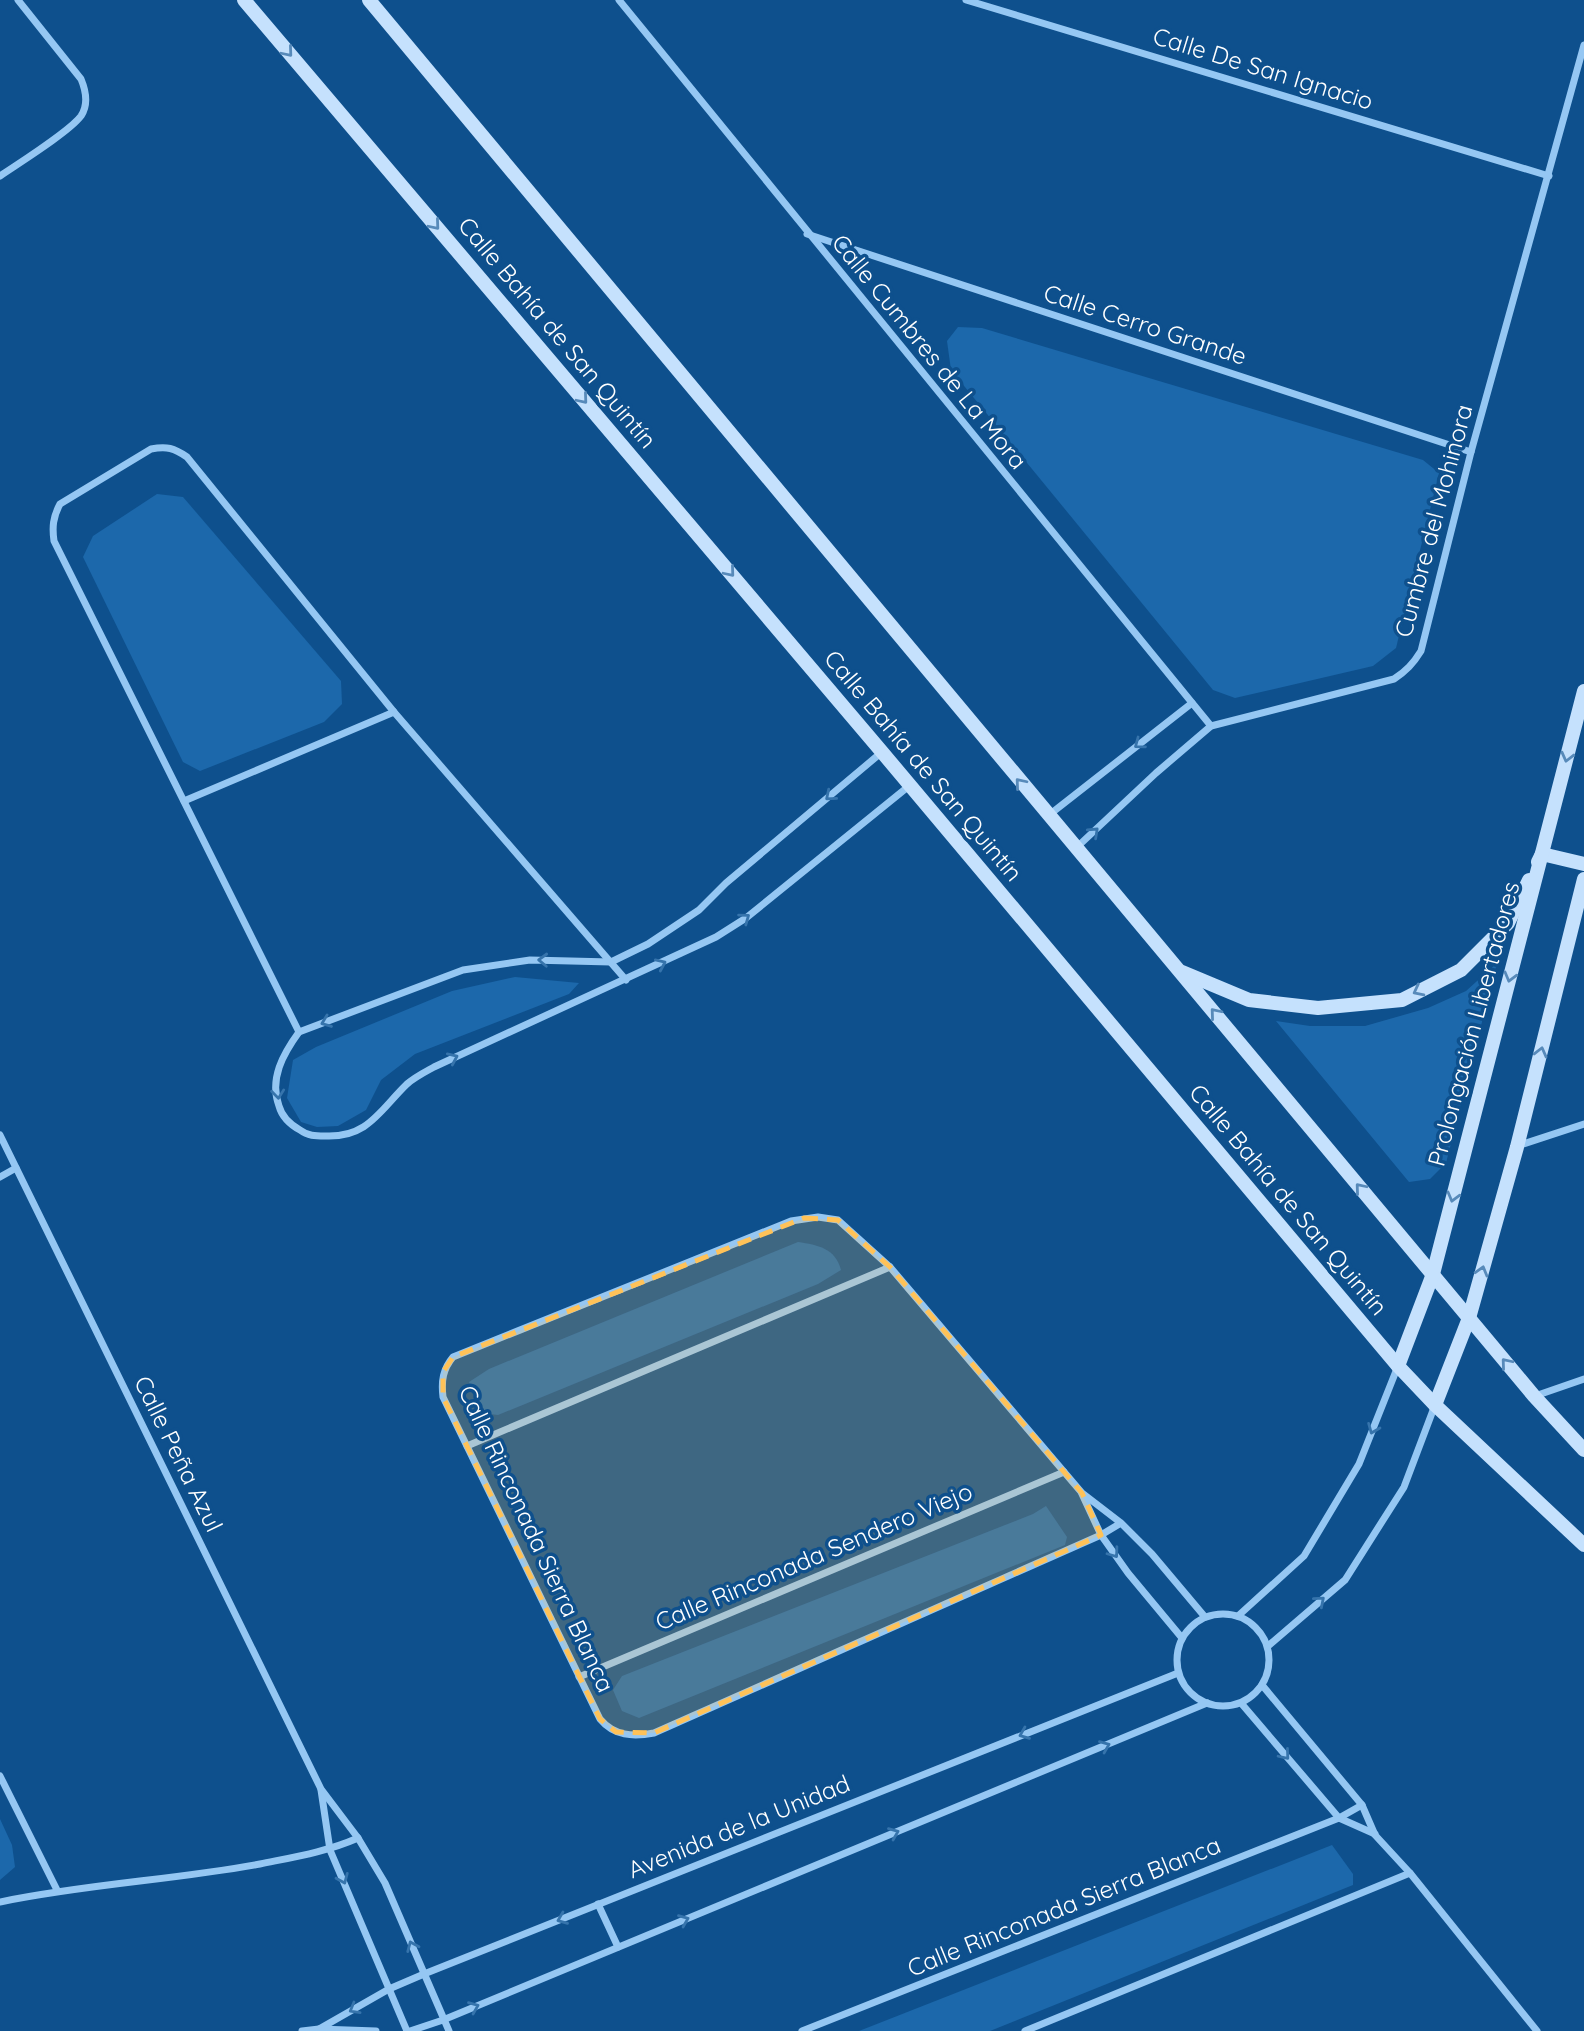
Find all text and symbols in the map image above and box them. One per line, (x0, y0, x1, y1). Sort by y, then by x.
street label: Calle De San Ignacio (1150, 20, 1377, 116)
one-way arrow (280, 44, 292, 57)
street label: Calle Bahía de San Quintín (452, 211, 663, 454)
one-way arrow (427, 218, 440, 230)
street label: Calle Cumbres de La Mora (826, 228, 1034, 475)
street label: Calle Cerro Grande (1040, 277, 1251, 371)
one-way arrow (575, 391, 587, 404)
street label: Cumbre del Mohinora (1388, 401, 1479, 640)
one-way arrow (722, 564, 734, 577)
street label: Calle Bahía de San Quintín (818, 644, 1029, 887)
one-way arrow (1134, 736, 1146, 749)
one-way arrow (1561, 751, 1575, 763)
one-way arrow (1016, 778, 1029, 791)
one-way arrow (825, 787, 838, 800)
one-way arrow (1086, 827, 1099, 840)
street label: Prolongación Libertadores (1421, 878, 1526, 1169)
one-way arrow (737, 914, 750, 926)
one-way arrow (537, 953, 548, 968)
one-way arrow (653, 958, 666, 972)
one-way arrow (1504, 971, 1518, 983)
one-way arrow (1413, 983, 1425, 997)
one-way arrow (1211, 1008, 1223, 1021)
one-way arrow (320, 1014, 332, 1028)
one-way arrow (1533, 1046, 1547, 1058)
one-way arrow (446, 1052, 458, 1066)
street label: Calle Bahía de San Quintín (1183, 1078, 1394, 1321)
one-way arrow (270, 1088, 285, 1100)
one-way arrow (1356, 1183, 1369, 1195)
one-way arrow (1447, 1191, 1461, 1203)
one-way arrow (1474, 1266, 1488, 1278)
one-way arrow (1502, 1358, 1514, 1371)
street label: Calle Peña Azul (128, 1371, 230, 1536)
street label: Calle Rinconada Sierra Blanca (452, 1380, 621, 1697)
one-way arrow (1367, 1422, 1381, 1434)
street label: Calle Rinconada Sendero Viejo (651, 1476, 977, 1637)
one-way arrow (1106, 1545, 1118, 1558)
one-way arrow (1311, 1597, 1324, 1609)
one-way arrow (1019, 1726, 1031, 1740)
one-way arrow (1097, 1740, 1110, 1754)
one-way arrow (1276, 1748, 1289, 1760)
street label: Avenida de la Unidad (623, 1768, 854, 1884)
one-way arrow (887, 1827, 900, 1841)
street label: Calle Rinconada Sierra Blanca (903, 1829, 1225, 1983)
one-way arrow (334, 1872, 348, 1884)
one-way arrow (557, 1910, 569, 1924)
one-way arrow (677, 1914, 690, 1928)
one-way arrow (406, 1941, 420, 1953)
one-way arrow (349, 2001, 361, 2014)
one-way arrow (467, 2001, 479, 2015)

